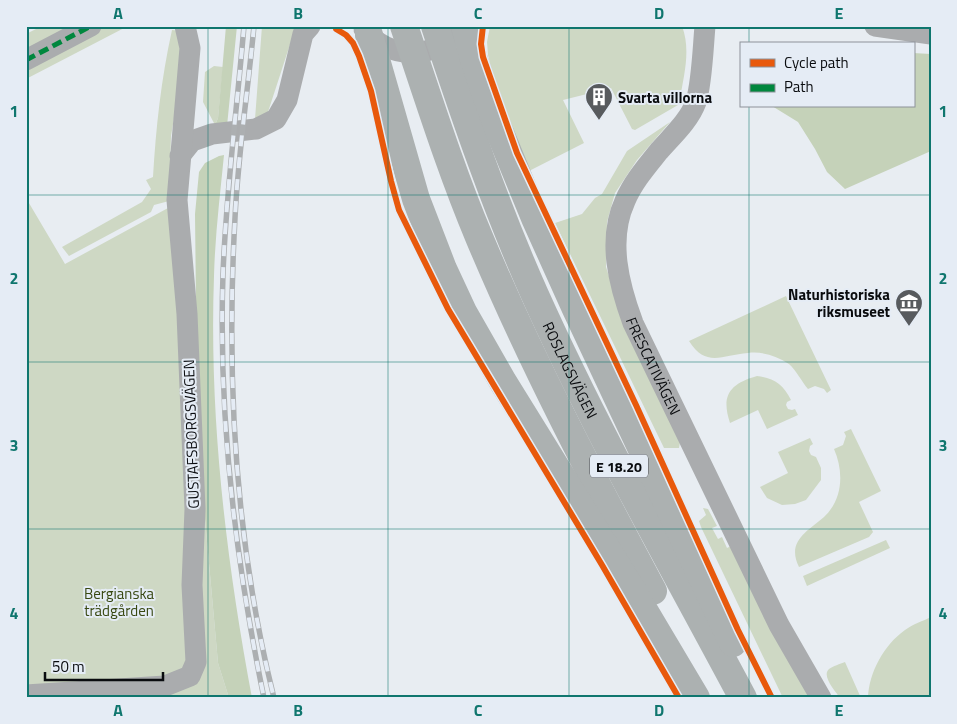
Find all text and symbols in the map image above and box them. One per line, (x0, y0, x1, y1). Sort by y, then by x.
text: A (113, 1, 123, 25)
text: B (293, 1, 303, 25)
text: C (474, 1, 483, 25)
text: D (654, 1, 664, 25)
text: E (835, 1, 844, 25)
legend (740, 42, 914, 108)
text: Cycle path (784, 51, 849, 74)
text: Path (784, 75, 814, 98)
building icon: Svarta villorna (584, 82, 614, 121)
place label: Svarta villorna (618, 86, 712, 109)
text: 1 (10, 99, 18, 123)
text: 1 (939, 99, 947, 123)
text: 2 (10, 266, 18, 290)
text: 2 (939, 266, 947, 290)
place label: Naturhistoriska riksmuseet (788, 283, 891, 323)
museum icon: Naturhistoriska riksmuseet (894, 288, 924, 327)
street label: FRESCATIVÄGEN (620, 314, 687, 419)
street label: ROSLAGSVÄGEN (537, 318, 604, 422)
street label: GUSTAFSBORGSVÄGEN (177, 359, 205, 509)
text: 3 (10, 433, 18, 457)
text: 3 (939, 433, 947, 457)
road number: E 18.20 (590, 454, 648, 478)
park label: Bergianska trädgården (84, 582, 155, 622)
text: 4 (10, 601, 19, 625)
text: 4 (939, 601, 948, 625)
scale bar (45, 649, 162, 681)
text: 50 m (52, 655, 85, 678)
text: A (113, 698, 123, 722)
text: B (293, 698, 303, 722)
text: C (474, 698, 483, 722)
text: D (654, 698, 664, 722)
text: E (835, 698, 844, 722)

